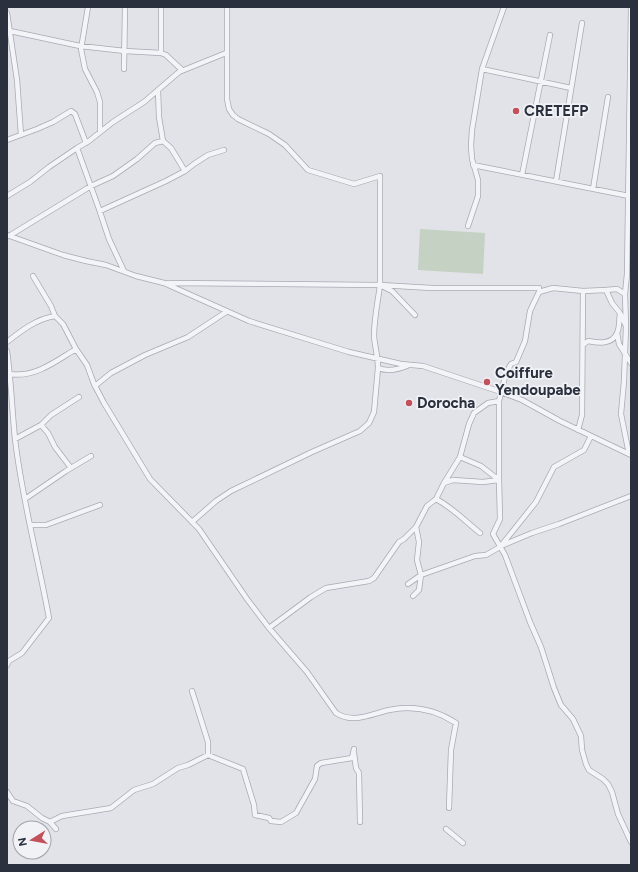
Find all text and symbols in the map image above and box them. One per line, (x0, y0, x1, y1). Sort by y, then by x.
place label: CRETEFP (524, 102, 588, 120)
marker: CRETEFP (511, 106, 521, 116)
place label: Coiffure Yendoupabe (495, 364, 581, 399)
marker: Coiffure Yendoupabe (482, 377, 492, 387)
place label: Dorocha (417, 394, 475, 412)
marker: Dorocha (404, 398, 414, 408)
north arrow (12, 820, 52, 860)
text: N (15, 836, 30, 847)

